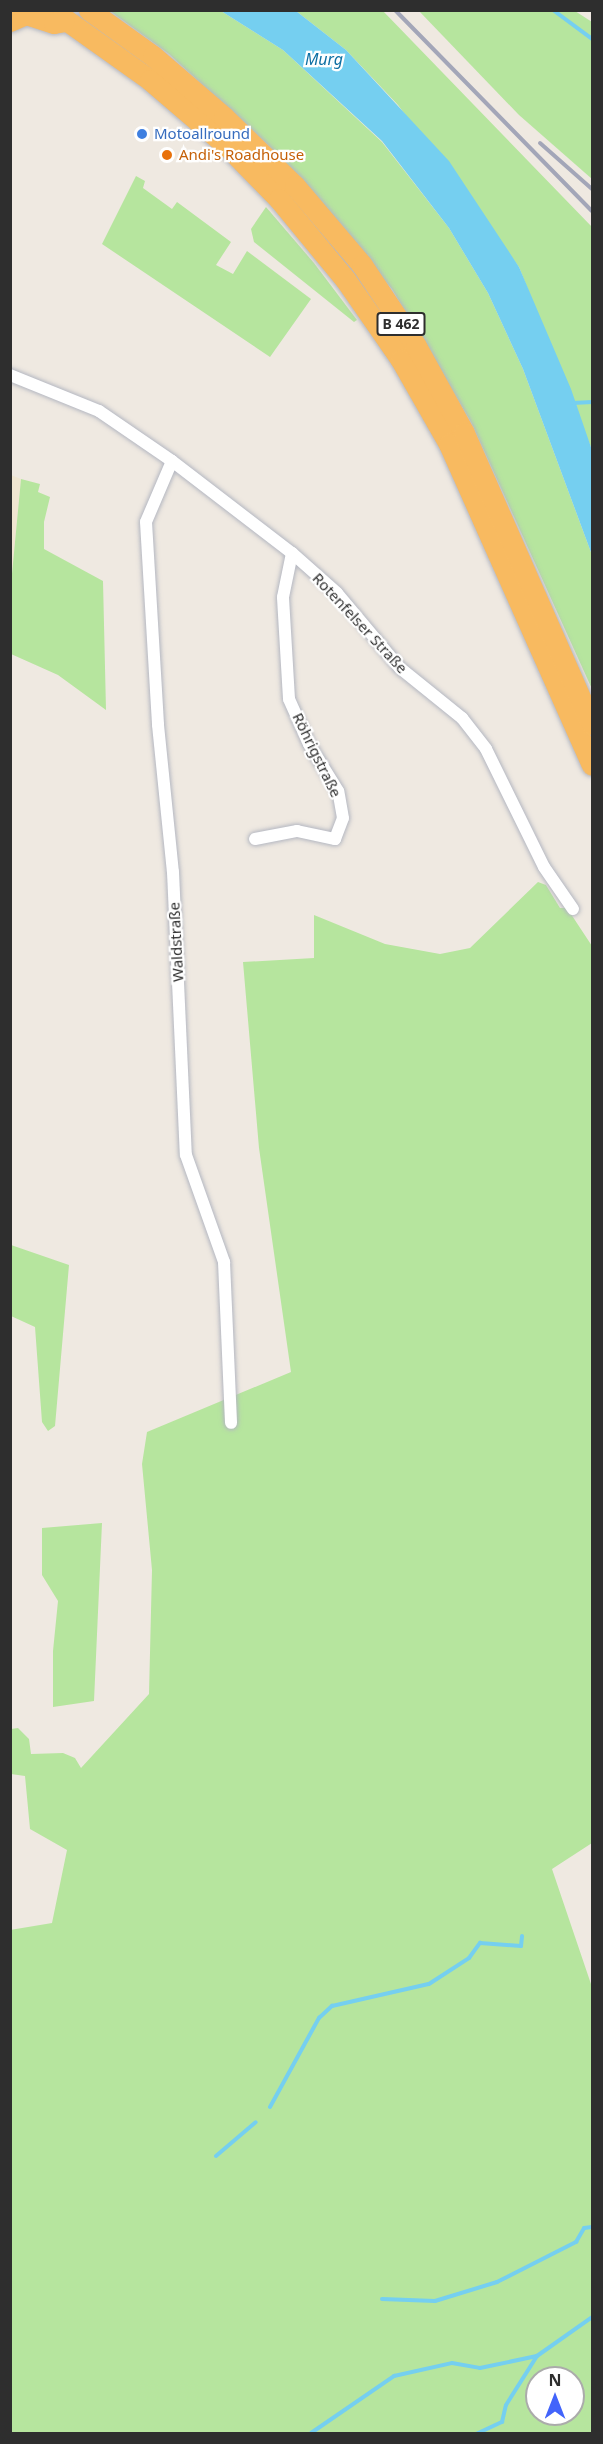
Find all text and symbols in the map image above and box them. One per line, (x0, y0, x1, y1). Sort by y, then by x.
water label: Murg (305, 49, 343, 69)
place label: Motoallround (154, 125, 250, 143)
marker: Motoallround (135, 127, 149, 141)
place label: Andi's Roadhouse (179, 146, 304, 164)
marker: Andi's Roadhouse (160, 148, 174, 162)
road number: B 462 (376, 313, 426, 335)
street label: Rotenfelser Straße (309, 569, 411, 677)
street label: Röhrigstraße (289, 710, 345, 800)
street label: Waldstraße (165, 902, 187, 982)
north arrow (525, 2366, 585, 2426)
text: N (548, 2369, 562, 2391)

